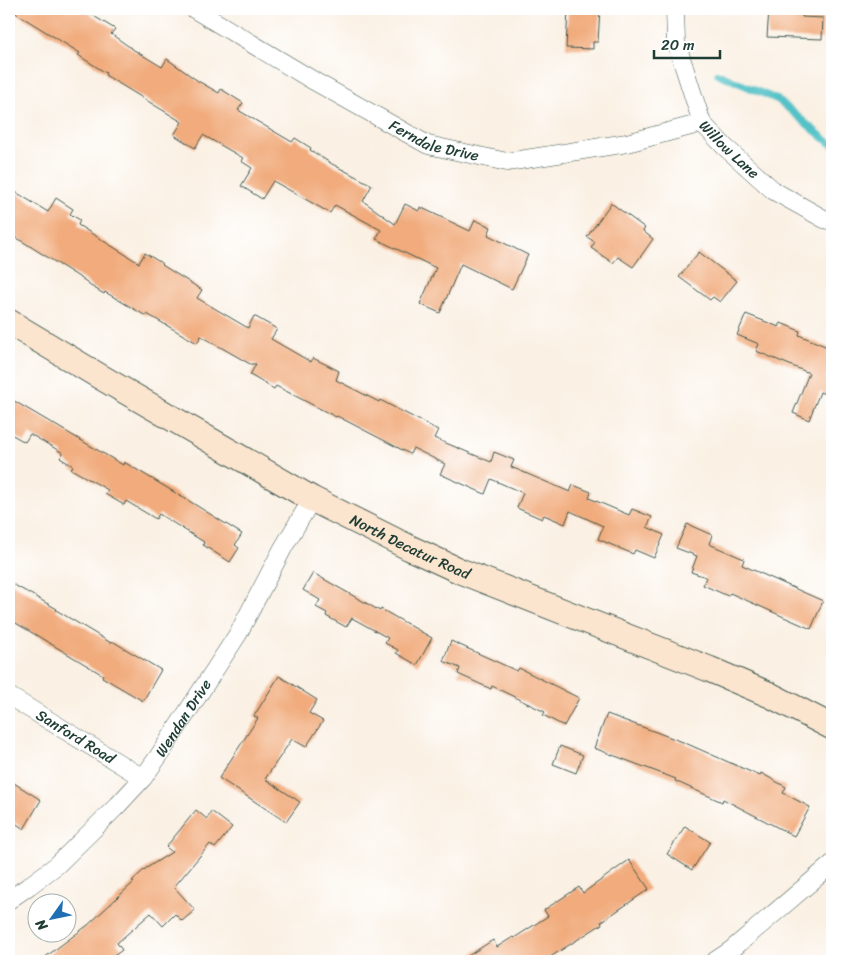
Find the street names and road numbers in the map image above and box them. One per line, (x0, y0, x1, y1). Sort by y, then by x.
street label: Ferndale Drive (384, 113, 482, 169)
street label: Willow Lane (692, 114, 766, 186)
street label: North Decatur Road (345, 507, 475, 587)
street label: Wendan Drive (148, 674, 219, 762)
street label: Sanford Road (31, 702, 121, 772)

